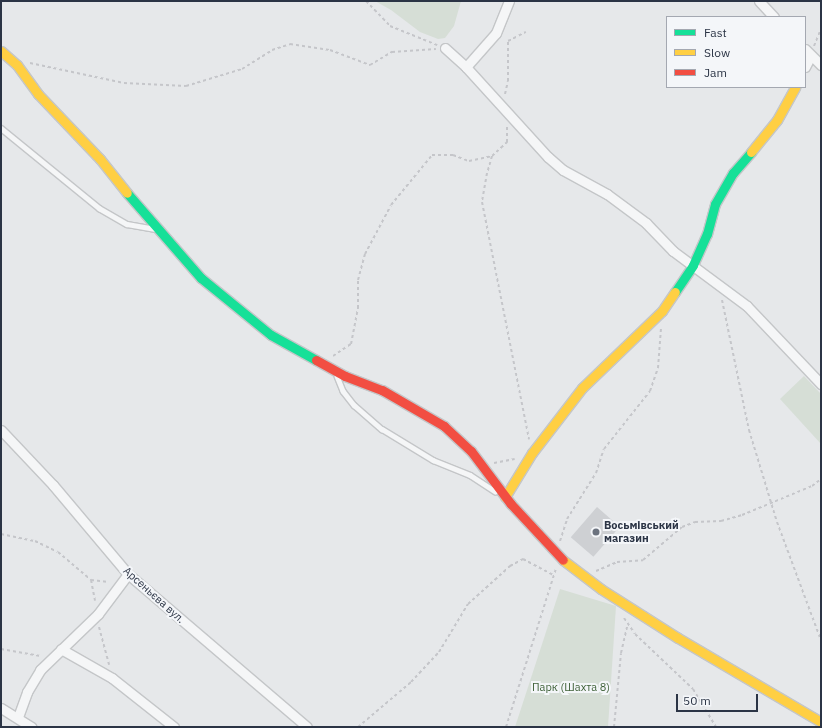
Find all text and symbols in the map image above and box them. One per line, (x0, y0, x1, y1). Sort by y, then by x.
legend (666, 16, 806, 88)
text: Fast (704, 25, 727, 40)
text: Slow (704, 45, 730, 60)
text: Jam (704, 65, 727, 80)
place label: Восьмівський магазин (604, 519, 679, 545)
marker: Восьмівський магазин (591, 527, 601, 537)
street label: Арсеньєва вул. (121, 564, 187, 626)
park label: Парк (Шахта 8) (532, 680, 610, 694)
scale bar (678, 686, 760, 712)
text: 50 m (683, 693, 711, 708)

